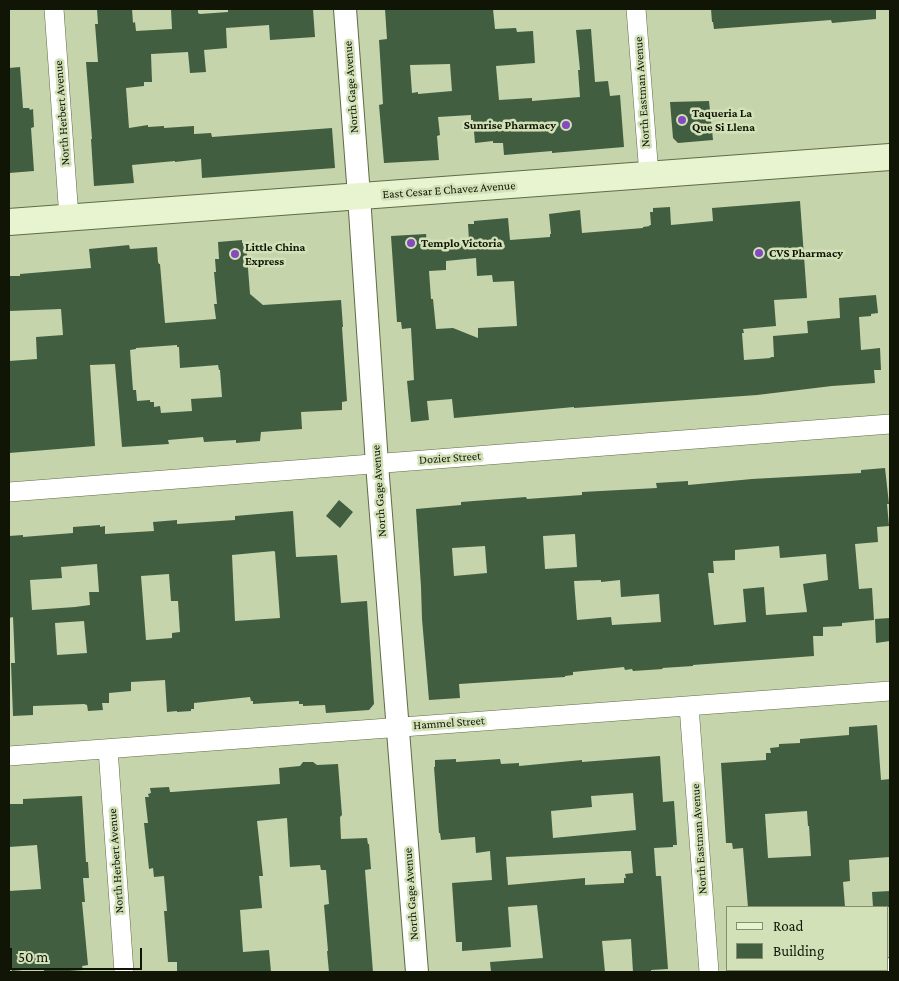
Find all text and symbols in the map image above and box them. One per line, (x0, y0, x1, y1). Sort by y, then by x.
street label: North Eastman Avenue (631, 36, 653, 148)
street label: North Gage Avenue (341, 40, 361, 134)
street label: North Herbert Avenue (51, 60, 73, 166)
place label: Taqueria La Que Si Llena (692, 106, 755, 134)
marker: Taqueria La Que Si Llena (676, 114, 688, 126)
place label: Sunrise Pharmacy (464, 118, 556, 132)
marker: Sunrise Pharmacy (560, 119, 572, 131)
street label: East Cesar E Chavez Avenue (382, 178, 516, 202)
place label: Templo Victoria (421, 236, 502, 250)
marker: Templo Victoria (405, 237, 417, 249)
place label: Little China Express (245, 240, 305, 268)
place label: CVS Pharmacy (769, 246, 843, 260)
marker: CVS Pharmacy (753, 247, 765, 259)
marker: Little China Express (229, 248, 241, 260)
street label: North Gage Avenue (369, 444, 389, 538)
street label: Dozier Street (419, 449, 481, 467)
street label: Hammel Street (413, 713, 485, 733)
street label: North Eastman Avenue (688, 783, 710, 895)
street label: North Herbert Avenue (105, 808, 127, 914)
street label: North Gage Avenue (401, 847, 421, 941)
legend (726, 906, 889, 971)
text: Road (773, 918, 803, 934)
scale bar (12, 938, 145, 970)
text: Building (773, 943, 824, 959)
text: 50 m (18, 949, 48, 965)

